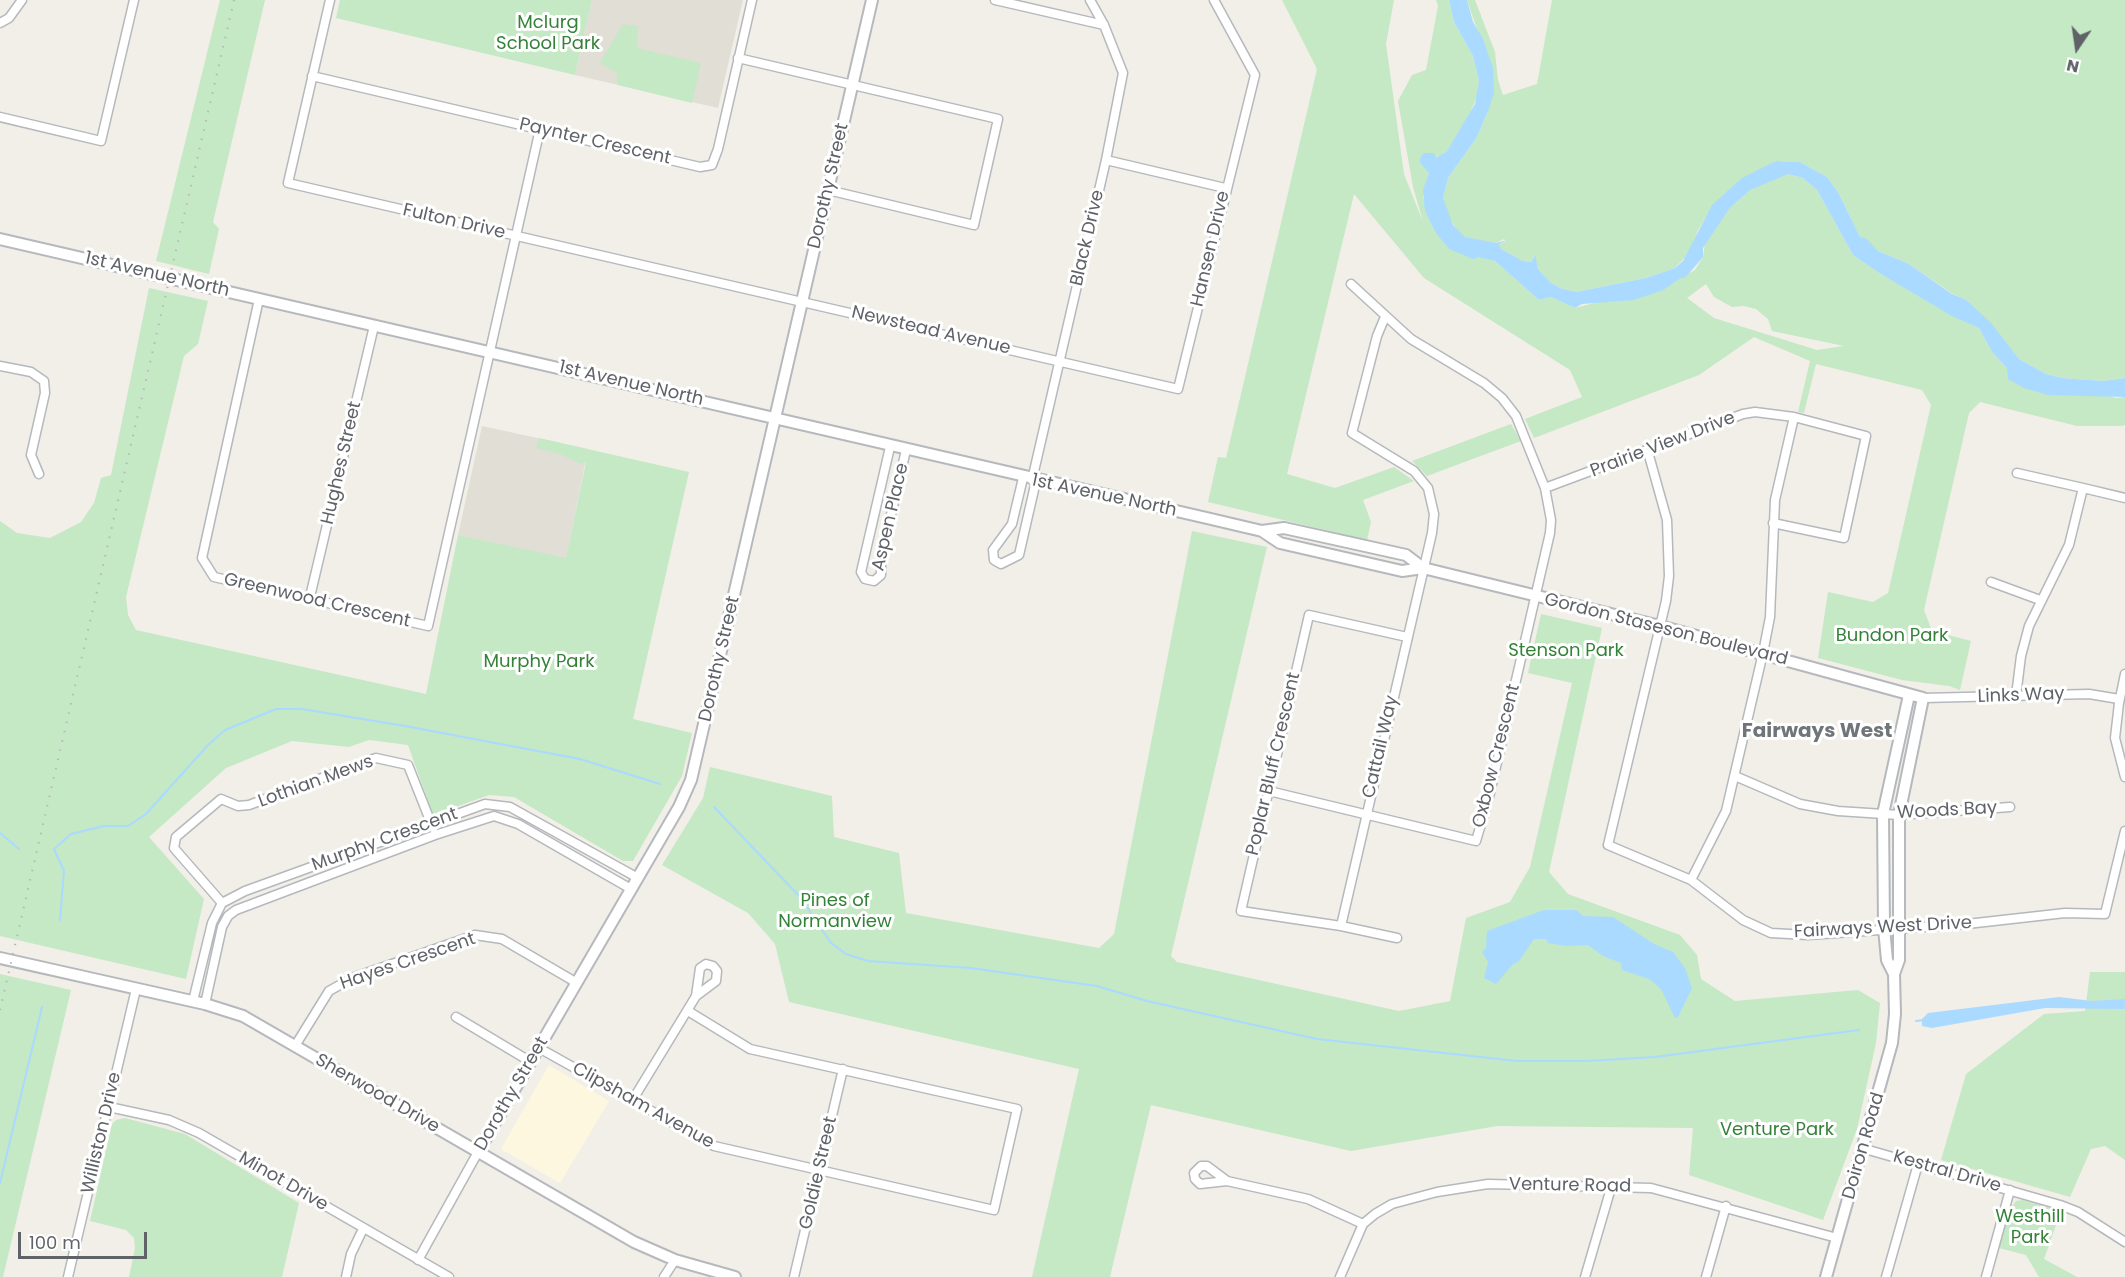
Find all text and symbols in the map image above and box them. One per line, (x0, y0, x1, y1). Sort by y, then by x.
park label: Mclurg School Park (496, 12, 600, 54)
north arrow (2047, 18, 2107, 78)
text: N (2064, 53, 2081, 79)
street label: Paynter Crescent (517, 114, 673, 170)
street label: Dorothy Street (804, 121, 854, 251)
street label: Black Drive (1066, 188, 1110, 288)
street label: Hansen Drive (1187, 189, 1235, 309)
street label: Fulton Drive (401, 200, 507, 244)
street label: 1st Avenue North (83, 248, 231, 302)
street label: Newstead Avenue (849, 302, 1013, 360)
street label: 1st Avenue North (557, 357, 705, 411)
street label: Hughes Street (317, 399, 367, 527)
street label: Prairie View Drive (1588, 407, 1738, 483)
street label: Aspen Place (868, 461, 914, 573)
street label: 1st Avenue North (1029, 470, 1179, 522)
street label: Greenwood Crescent (222, 569, 412, 633)
street label: Gordon Staseson Boulevard (1542, 589, 1790, 671)
street label: Dorothy Street (695, 594, 745, 724)
park label: Bundon Park (1836, 625, 1948, 647)
park label: Stenson Park (1508, 640, 1624, 662)
park label: Murphy Park (484, 651, 594, 673)
street label: Poplar Bluff Crescent (1242, 670, 1306, 858)
street label: Oxbow Crescent (1469, 682, 1525, 830)
street label: Links Way (1977, 684, 2065, 708)
street label: Cattail Way (1359, 693, 1403, 801)
district label: Fairways West (1742, 720, 1892, 744)
street label: Lothian Mews (255, 751, 377, 813)
street label: Woods Bay (1896, 798, 1998, 824)
street label: Murphy Crescent (309, 804, 461, 876)
park label: Pines of Normanview (778, 890, 892, 932)
street label: Fairways West Drive (1793, 913, 1973, 943)
street label: Hayes Crescent (338, 929, 478, 995)
street label: Dorothy Street (471, 1033, 553, 1155)
street label: Sherwood Drive (311, 1050, 443, 1138)
street label: Clipsham Avenue (568, 1058, 718, 1154)
street label: Williston Drive (78, 1070, 126, 1196)
street label: Doiron Road (1838, 1090, 1890, 1202)
street label: Goldie Street (796, 1114, 842, 1232)
park label: Venture Park (1720, 1119, 1834, 1141)
street label: Kestral Drive (1891, 1146, 2003, 1198)
street label: Minot Drive (235, 1148, 331, 1216)
street label: Venture Road (1509, 1174, 1631, 1198)
park label: Westhill Park (1995, 1206, 2065, 1248)
scale bar (21, 1220, 150, 1258)
text: 100 m (29, 1230, 81, 1255)

